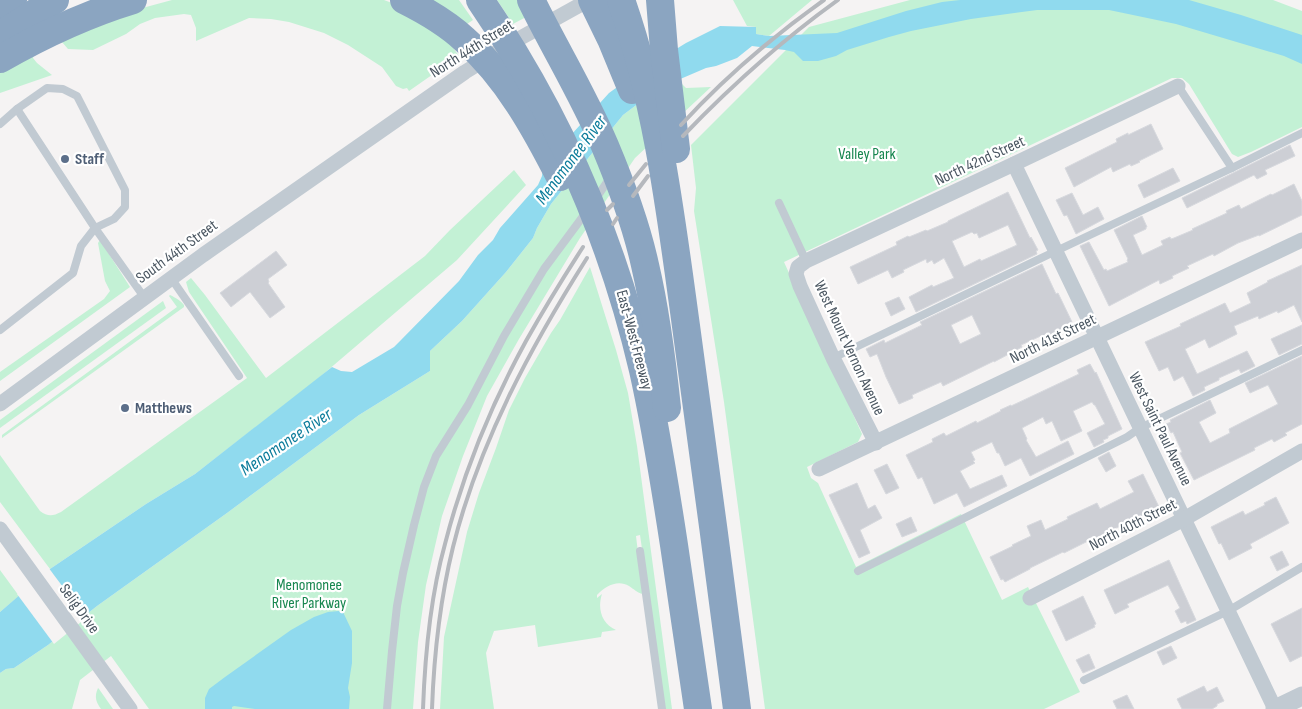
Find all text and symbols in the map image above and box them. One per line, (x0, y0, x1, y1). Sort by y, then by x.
street label: North 44th Street (427, 16, 518, 82)
water label: Menomonee River (531, 111, 612, 208)
street label: North 42nd Street (932, 132, 1028, 190)
park label: Valley Park (838, 145, 896, 164)
place label: Staff (75, 150, 105, 169)
marker: Staff (59, 153, 71, 165)
street label: South 44th Street (133, 216, 221, 288)
street label: West Mount Vernon Avenue (809, 278, 889, 418)
street label: East-West Freeway (612, 288, 656, 392)
street label: North 41st Street (1007, 310, 1099, 368)
street label: West Saint Paul Avenue (1124, 369, 1196, 489)
place label: Matthews (135, 399, 192, 418)
marker: Matthews (119, 402, 131, 414)
water label: Menomonee River (236, 403, 336, 480)
street label: North 40th Street (1086, 495, 1180, 555)
park label: Menomonee River Parkway (272, 576, 346, 613)
street label: Selig Drive (55, 581, 103, 637)

